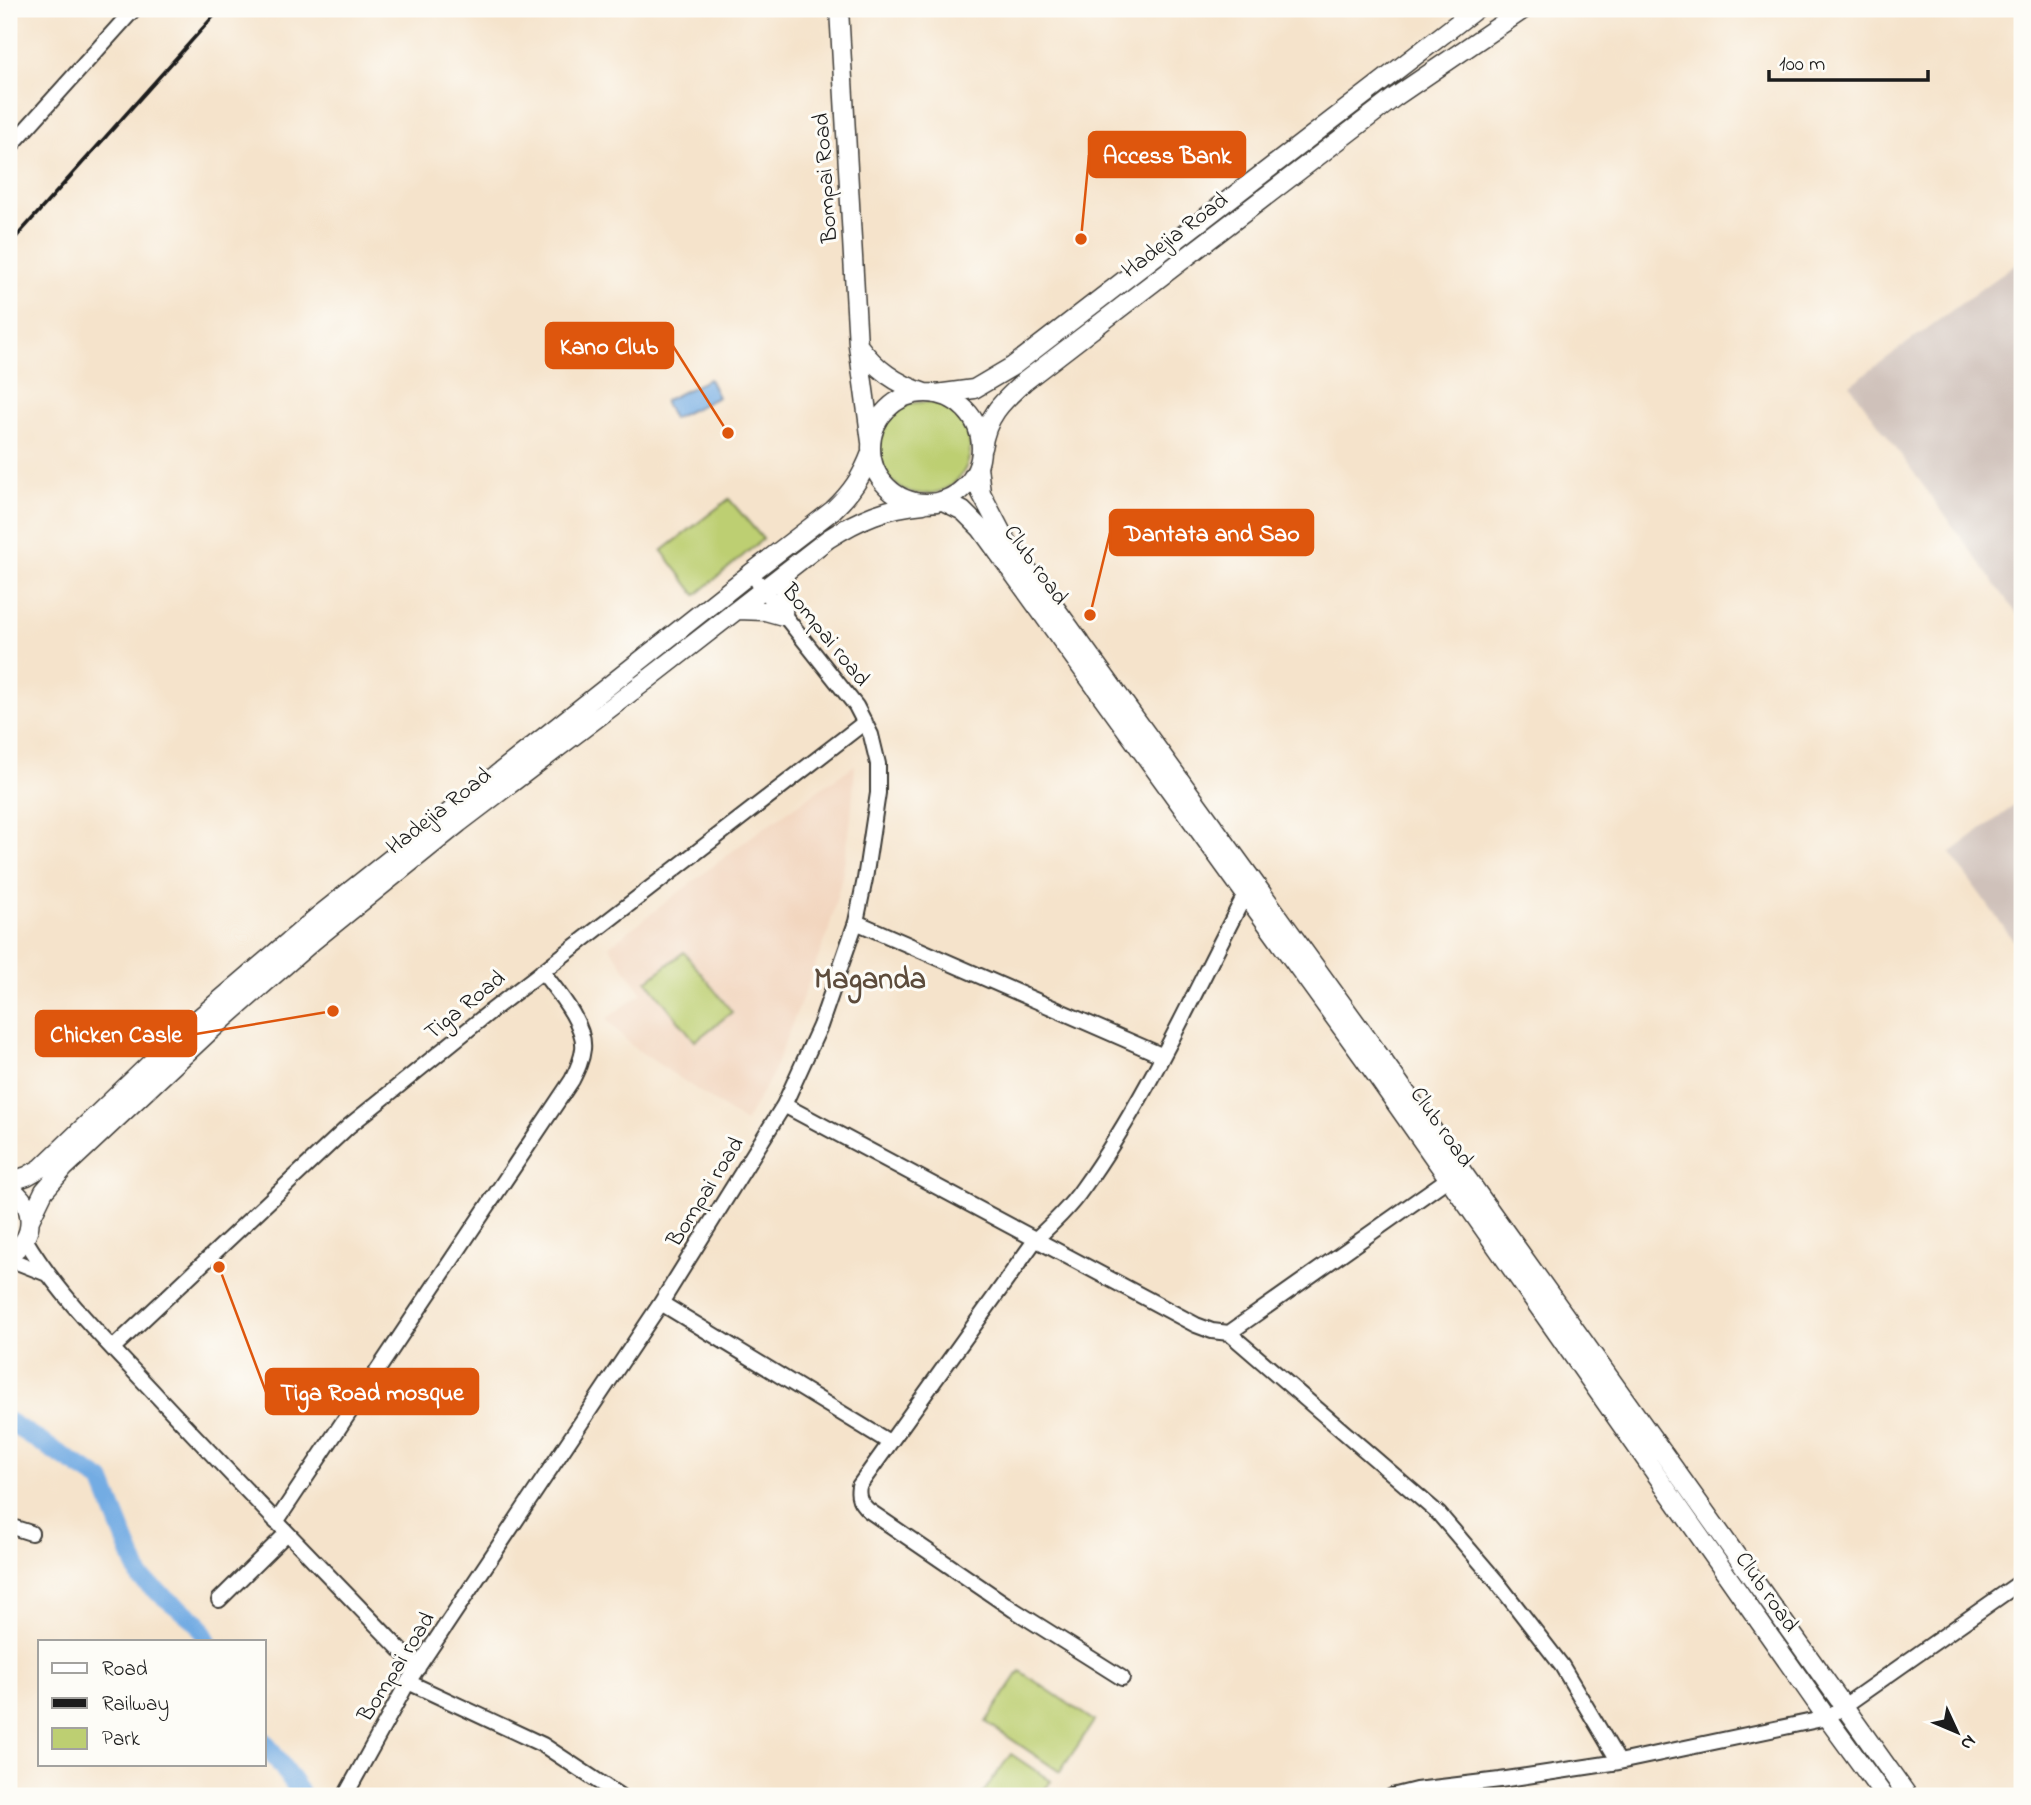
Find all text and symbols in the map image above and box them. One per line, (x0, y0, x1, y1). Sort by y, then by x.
scale bar (1769, 38, 1928, 82)
text: 100 m (1779, 50, 1825, 80)
street label: Bompai Road (805, 112, 848, 245)
callout: Access Bank (1089, 132, 1245, 177)
text: Access Bank (1103, 140, 1232, 175)
street label: Hadejia Road (1115, 185, 1236, 287)
callout: Kano Club (546, 323, 673, 368)
text: Kano Club (560, 331, 659, 366)
callout: Dantata and Sao (1110, 510, 1313, 555)
text: Dantata and Sao (1123, 518, 1300, 553)
street label: Club road (995, 519, 1075, 612)
street label: Bompai road (772, 576, 877, 694)
street label: Hadejia Road (380, 760, 499, 864)
district label: Maganda (814, 959, 926, 1004)
street label: Tiga Road (418, 963, 514, 1050)
callout: Chicken Casle (36, 1011, 196, 1056)
text: Chicken Casle (50, 1019, 183, 1054)
street label: Club road (1401, 1080, 1481, 1175)
street label: Bompai road (659, 1131, 753, 1255)
callout: Tiga Road mosque (266, 1369, 478, 1414)
text: Tiga Road mosque (280, 1377, 465, 1413)
street label: Club road (1726, 1545, 1806, 1640)
street label: Bompai road (350, 1606, 444, 1730)
legend (38, 1640, 266, 1766)
text: Road (102, 1655, 148, 1685)
text: Railway (102, 1690, 169, 1722)
north arrow (1923, 1696, 1993, 1766)
text: Park (102, 1725, 141, 1755)
text: N (1953, 1728, 1982, 1756)

